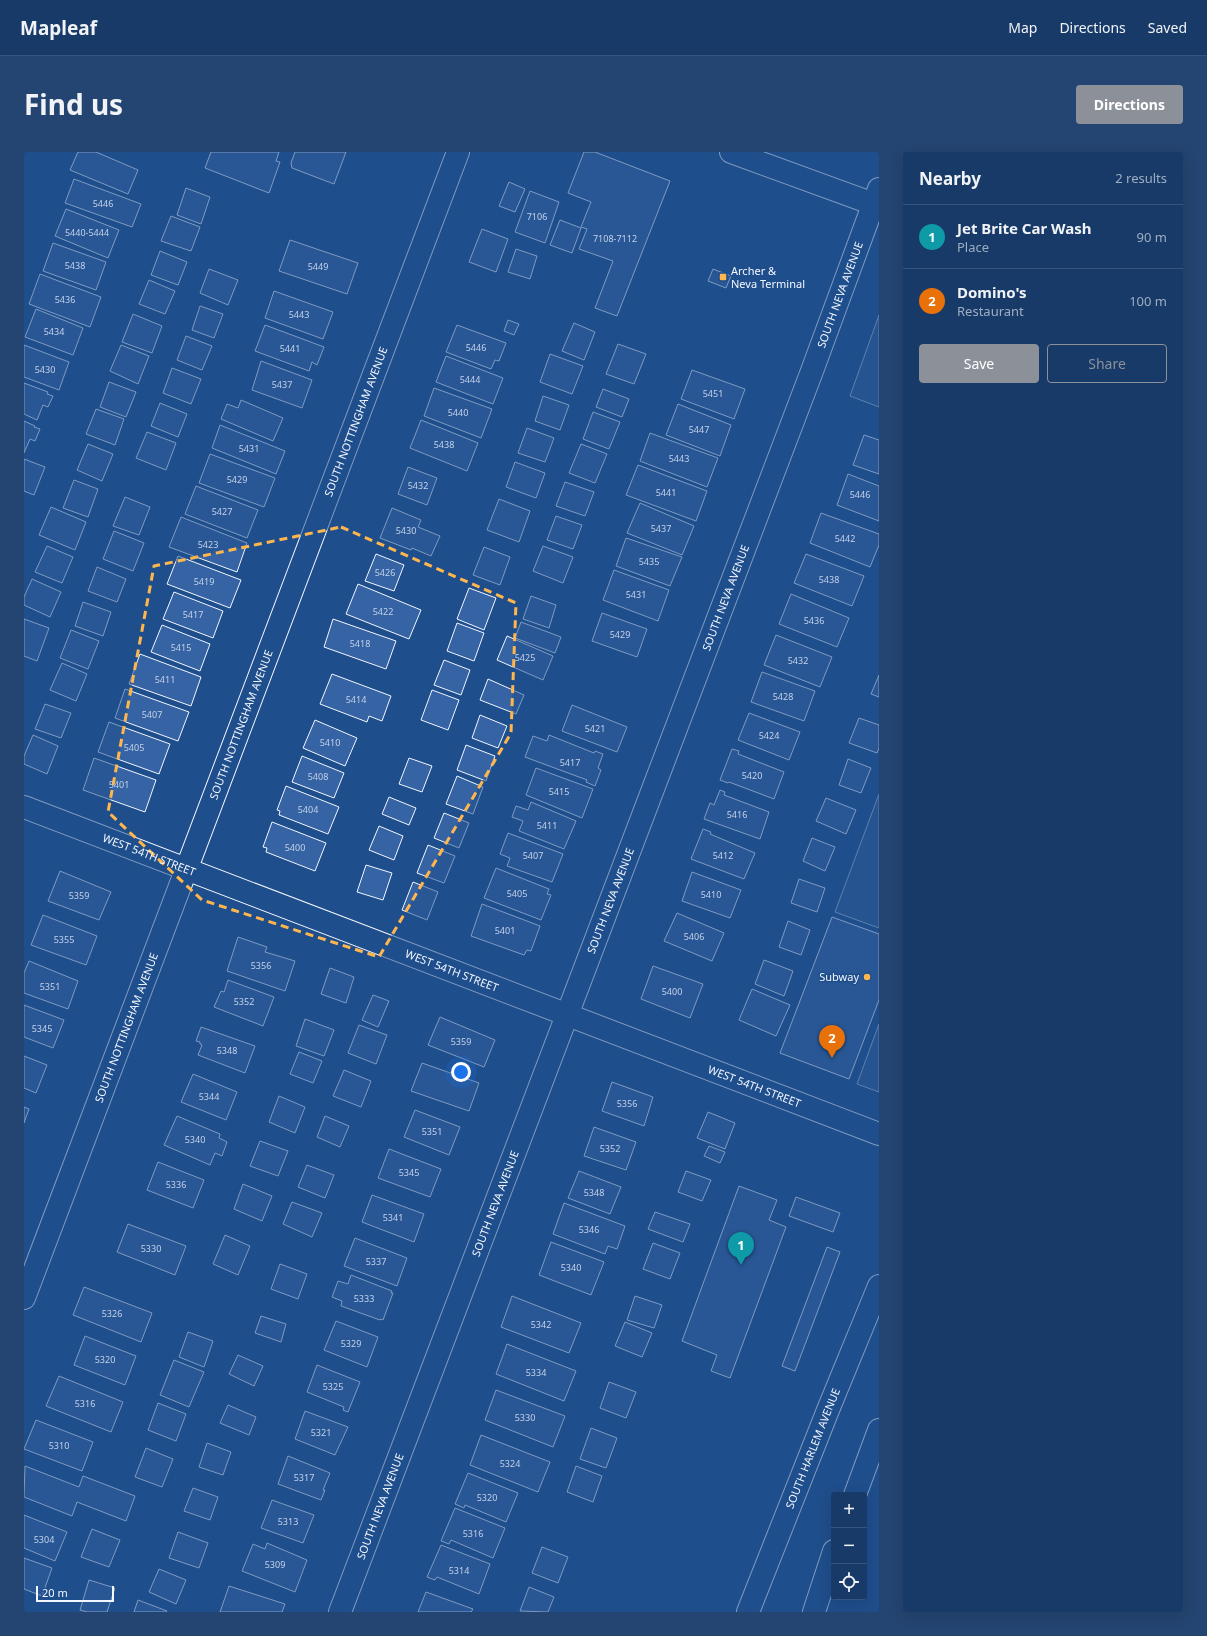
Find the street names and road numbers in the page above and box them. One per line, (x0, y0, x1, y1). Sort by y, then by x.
street label: SOUTH NEVA AVENUE (813, 239, 866, 350)
street label: SOUTH NOTTINGHAM AVENUE (320, 345, 391, 499)
street label: SOUTH NEVA AVENUE (698, 543, 752, 653)
street label: SOUTH NOTTINGHAM AVENUE (205, 648, 276, 802)
street label: WEST 54TH STREET (101, 830, 198, 879)
street label: SOUTH NEVA AVENUE (583, 845, 637, 956)
street label: WEST 54TH STREET (403, 946, 501, 995)
street label: SOUTH NOTTINGHAM AVENUE (91, 951, 161, 1105)
street label: WEST 54TH STREET (706, 1061, 803, 1110)
street label: SOUTH NEVA AVENUE (468, 1148, 522, 1259)
street label: SOUTH HARLEM AVENUE (782, 1386, 843, 1511)
street label: SOUTH NEVA AVENUE (353, 1451, 407, 1561)

